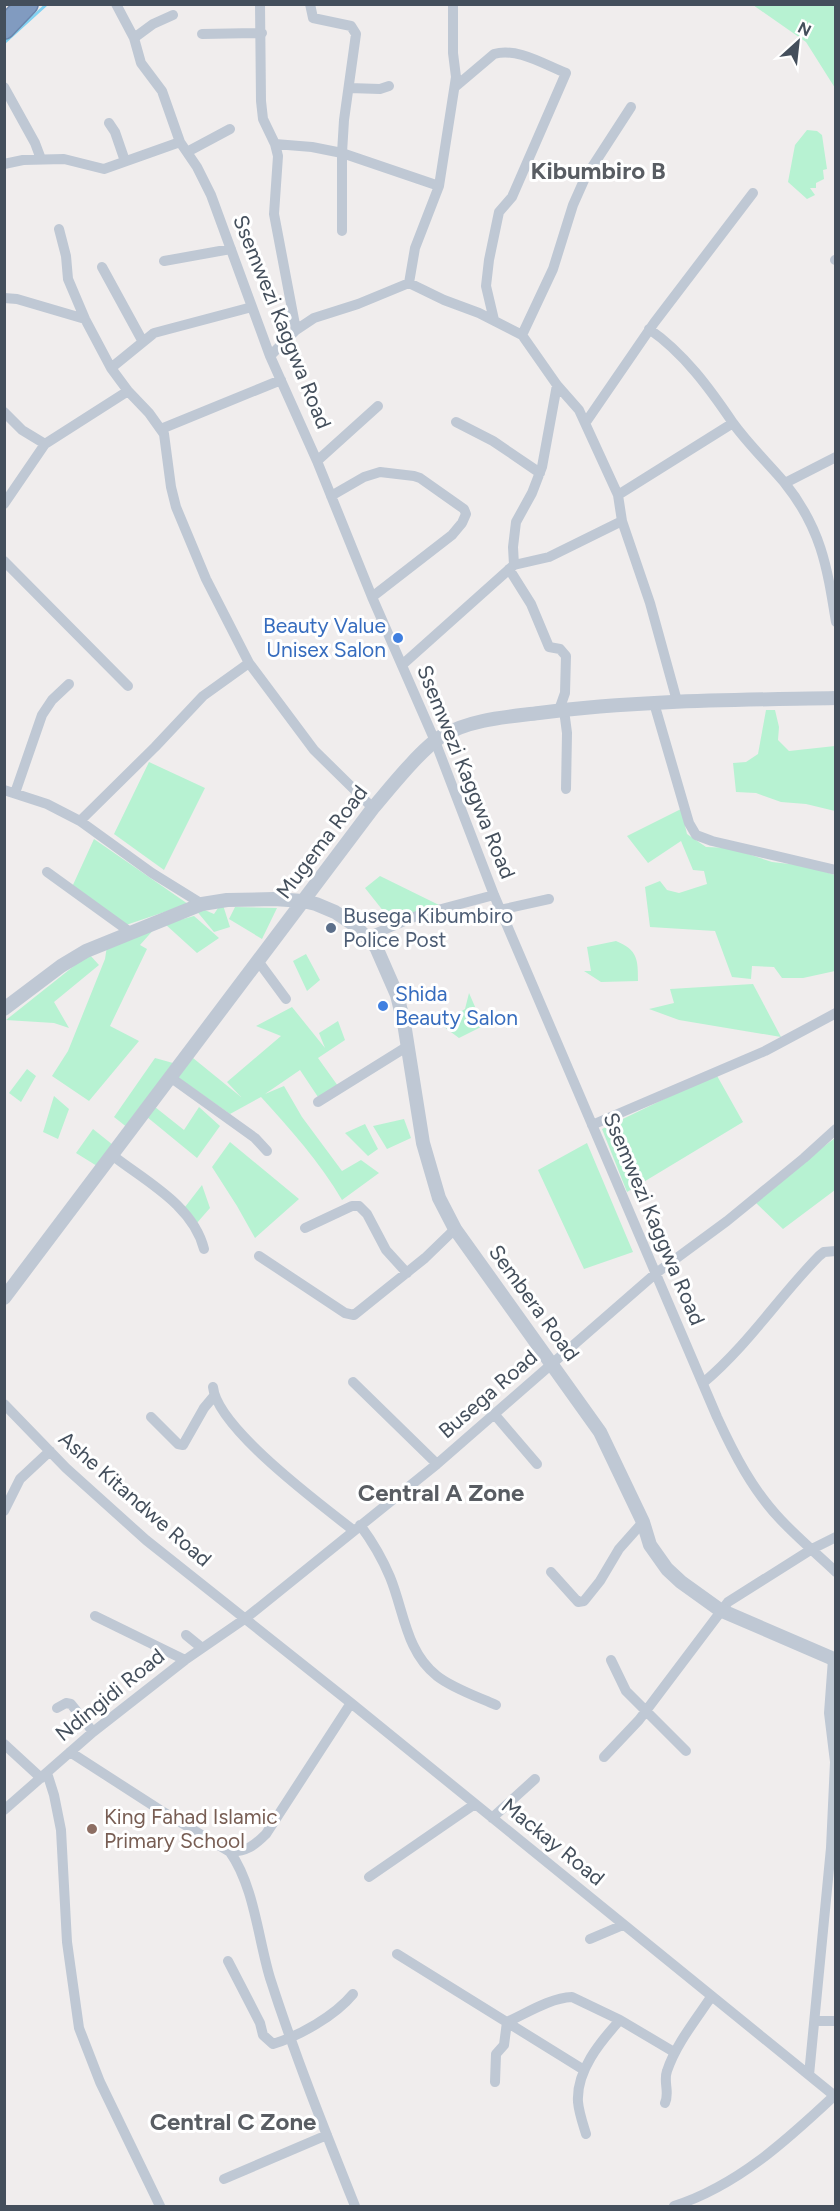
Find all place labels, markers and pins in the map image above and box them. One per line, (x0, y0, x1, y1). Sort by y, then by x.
place label: Beauty Value Unisex Salon (263, 613, 386, 662)
marker: Beauty Value Unisex Salon (391, 631, 405, 645)
place label: Busega Kibumbiro Police Post (343, 903, 513, 952)
marker: Busega Kibumbiro Police Post (324, 921, 338, 935)
place label: Shida Beauty Salon (395, 981, 518, 1030)
marker: Shida Beauty Salon (376, 999, 390, 1013)
place label: King Fahad Islamic Primary School (104, 1804, 278, 1853)
marker: King Fahad Islamic Primary School (85, 1822, 99, 1836)

